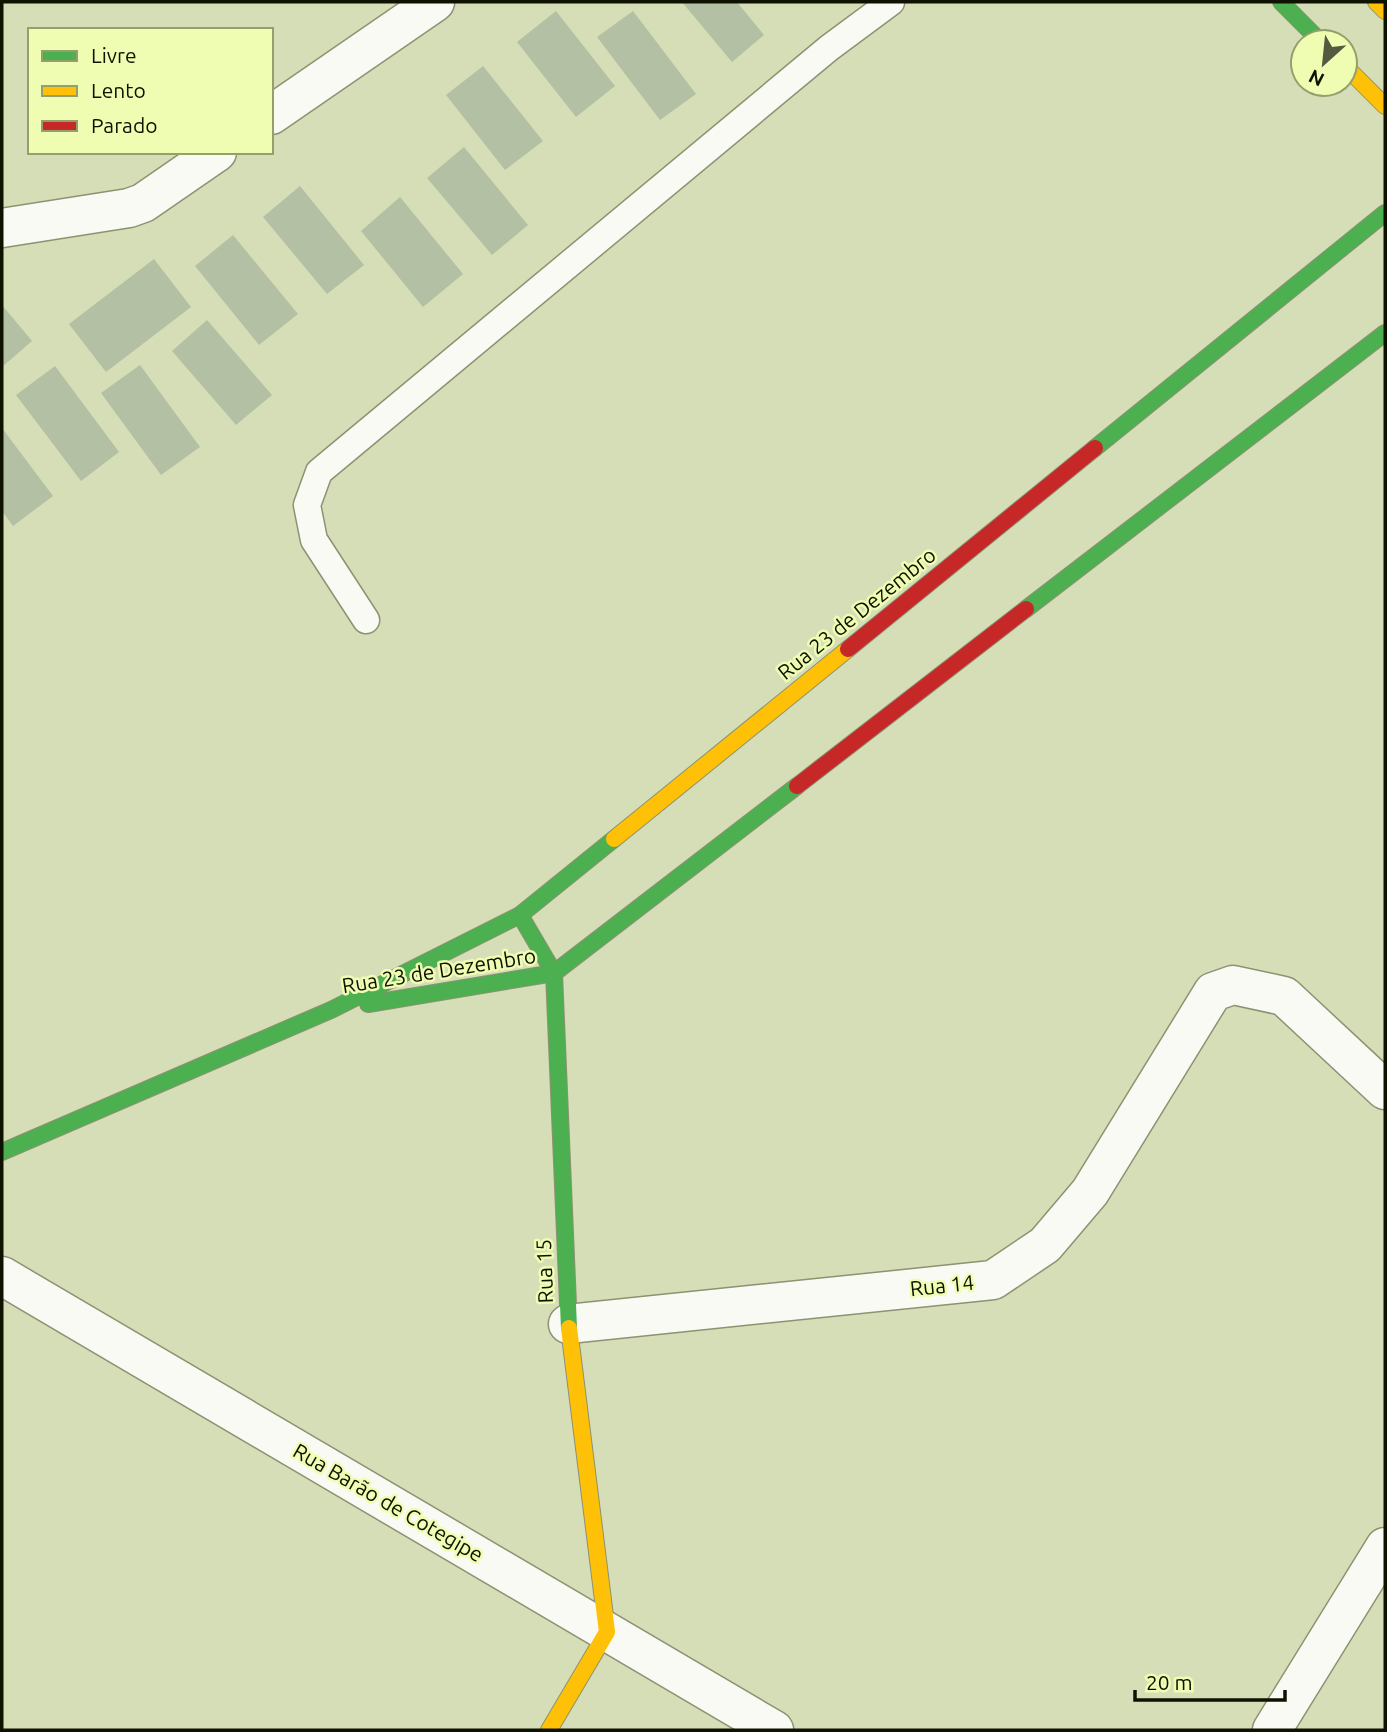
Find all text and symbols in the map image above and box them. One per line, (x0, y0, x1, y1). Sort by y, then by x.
legend (28, 28, 273, 154)
north arrow (1289, 28, 1359, 98)
text: Livre (91, 43, 137, 67)
text: N (1305, 65, 1328, 91)
text: Lento (91, 78, 146, 102)
text: Parado (91, 113, 157, 137)
street label: Rua 23 de Dezembro (773, 542, 940, 684)
street label: Rua 23 de Dezembro (340, 943, 538, 997)
street label: Rua 15 (531, 1238, 557, 1304)
street label: Rua 14 (909, 1270, 975, 1300)
street label: Rua Barão de Cotegipe (289, 1438, 488, 1566)
scale bar (1135, 1658, 1286, 1702)
text: 20 m (1146, 1670, 1193, 1694)

